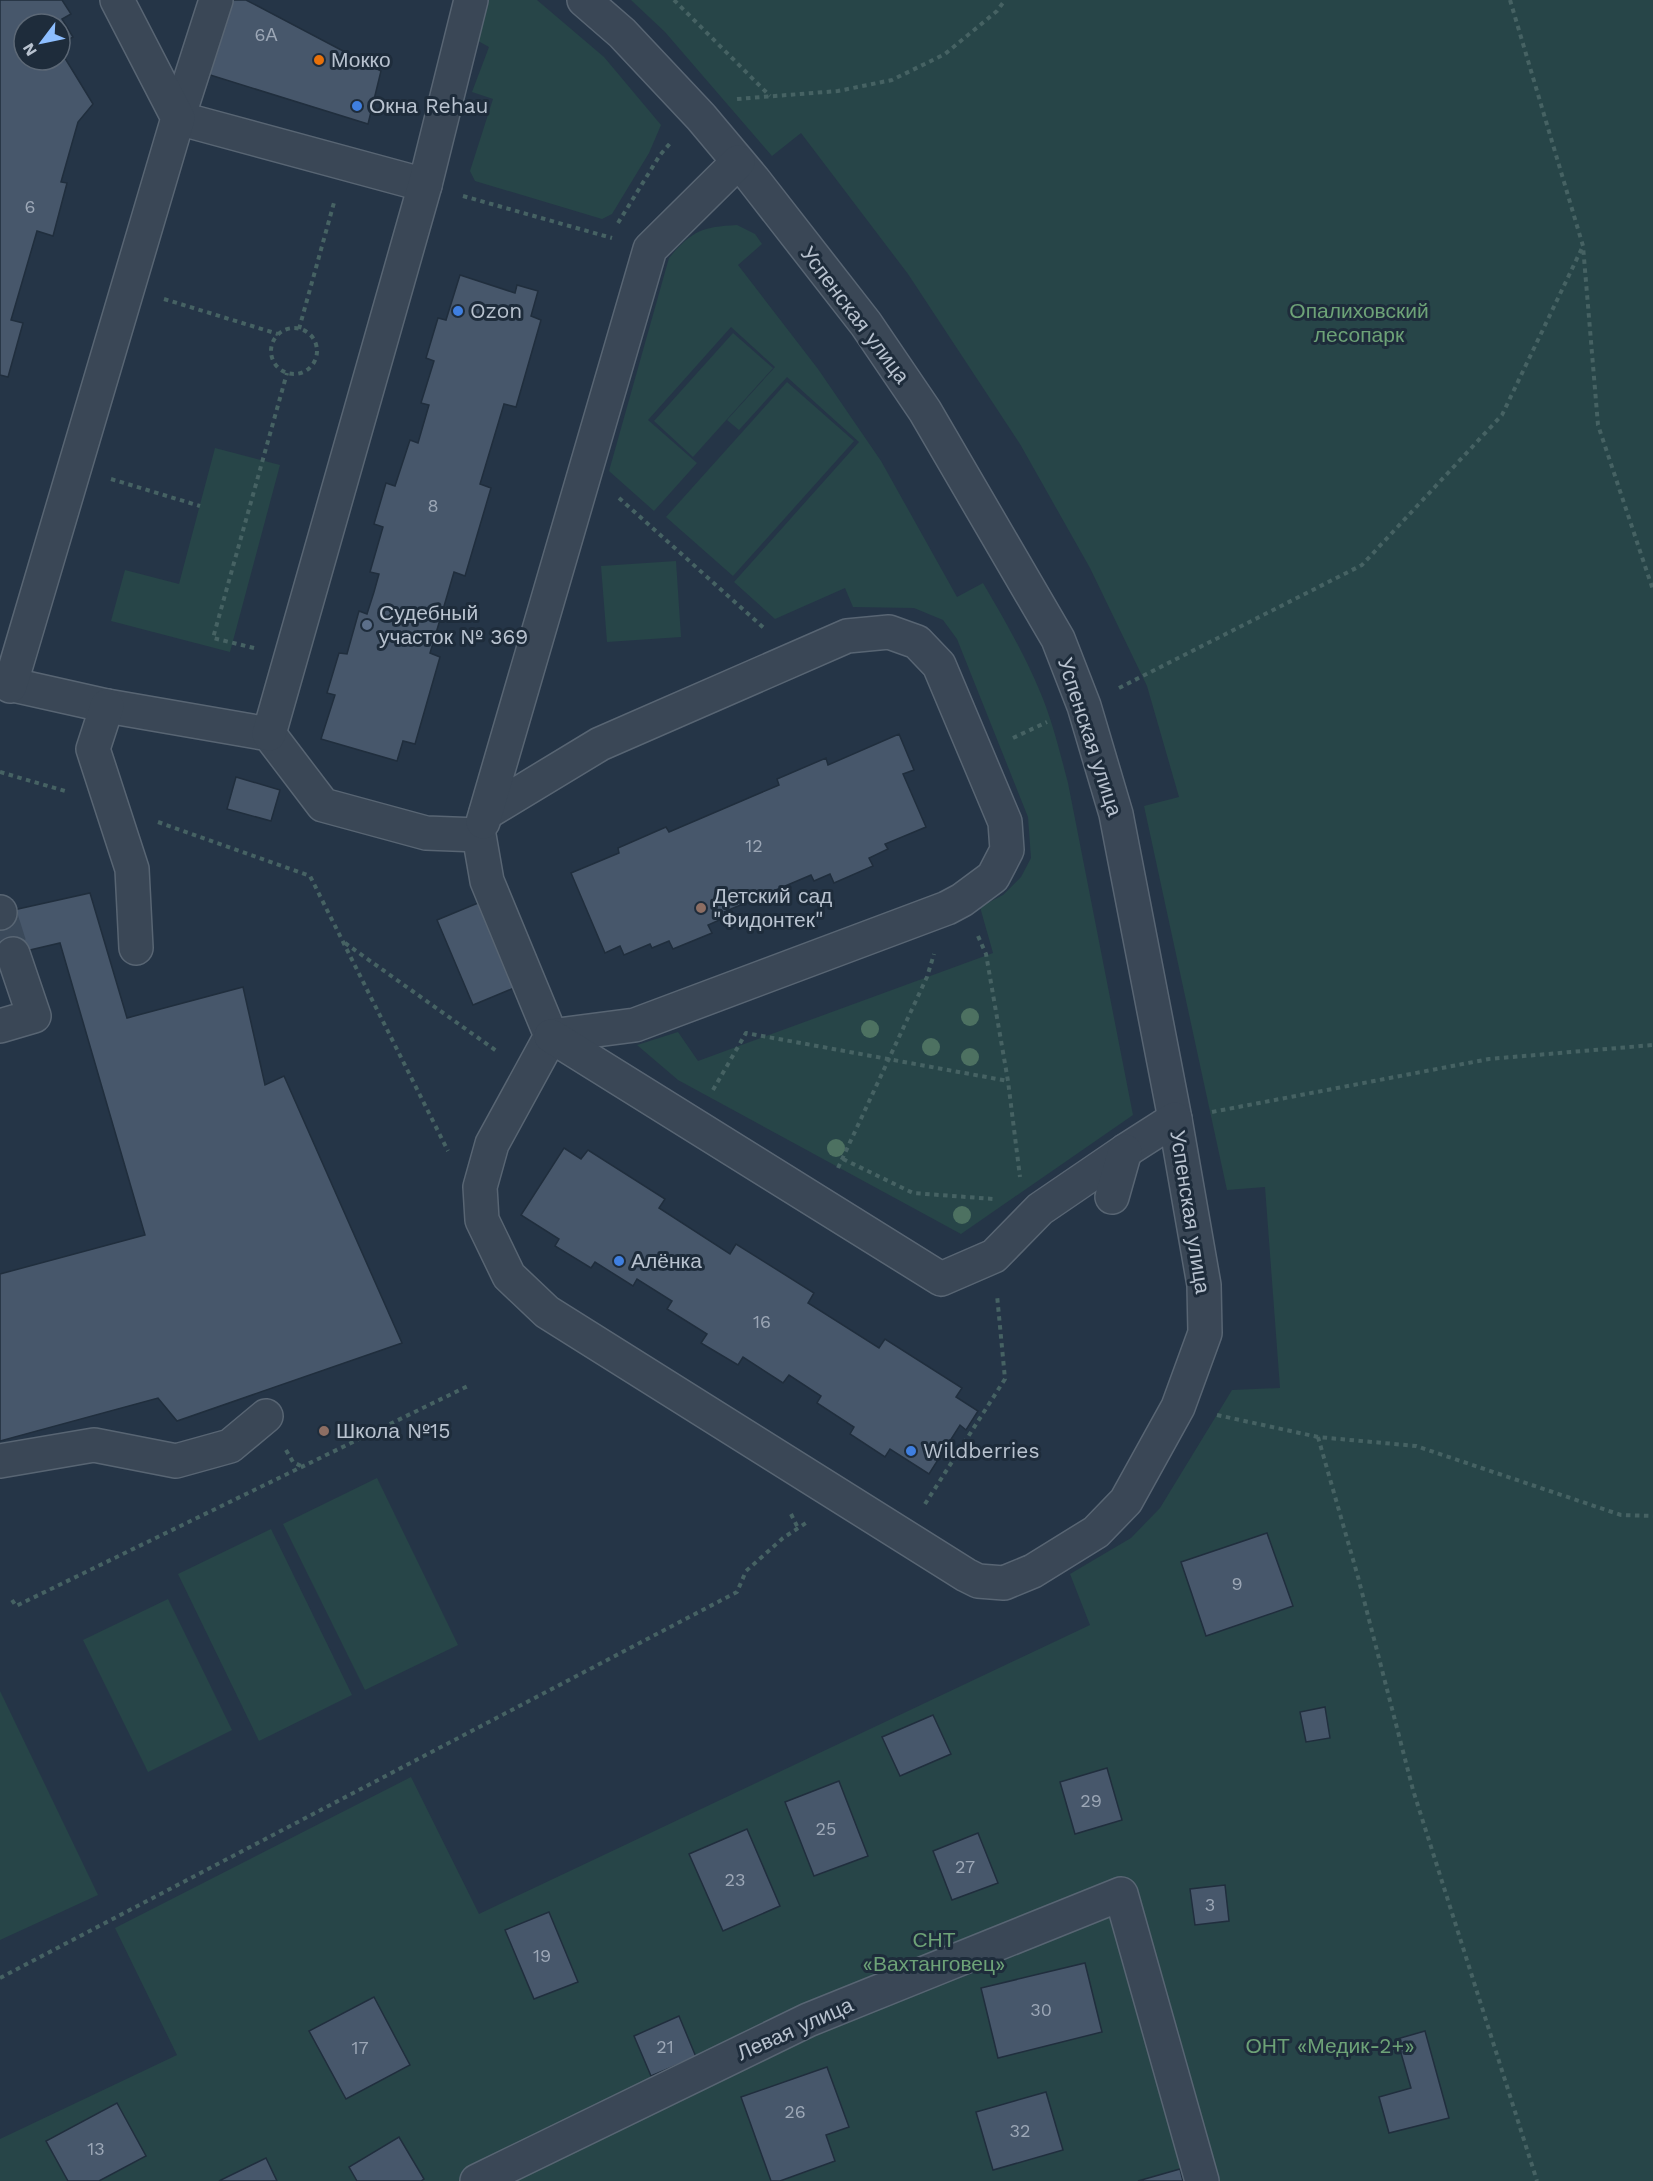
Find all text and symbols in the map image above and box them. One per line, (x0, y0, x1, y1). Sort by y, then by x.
north arrow (12, 12, 72, 72)
house number: 6А (255, 24, 277, 45)
text: N (19, 40, 41, 60)
place label: Мокко (331, 47, 391, 72)
marker: Мокко (312, 53, 326, 67)
place label: Окна Rehau (369, 93, 489, 118)
marker: Окна Rehau (350, 99, 364, 113)
house number: 6 (25, 196, 35, 217)
street label: Успенская улица (796, 241, 915, 388)
place label: Ozon (470, 298, 522, 323)
park label: Опалиховский лесопарк (1289, 298, 1429, 347)
marker: Ozon (451, 304, 465, 318)
house number: 8 (427, 495, 439, 516)
place label: Судебный участок № 369 (379, 600, 528, 649)
marker: Судебный участок № 369 (360, 618, 374, 632)
street label: Успенская улица (1053, 654, 1128, 820)
house number: 12 (745, 835, 763, 856)
place label: Детский сад "Фидонтек" (713, 883, 832, 932)
marker: Детский сад "Фидонтек" (694, 901, 708, 915)
street label: Успенская улица (1165, 1128, 1216, 1296)
place label: Алёнка (631, 1248, 702, 1273)
marker: Алёнка (612, 1254, 626, 1268)
house number: 16 (753, 1311, 771, 1332)
place label: Школа №15 (336, 1418, 450, 1443)
marker: Школа №15 (317, 1424, 331, 1438)
place label: Wildberries (923, 1438, 1040, 1463)
marker: Wildberries (904, 1444, 918, 1458)
house number: 9 (1231, 1573, 1243, 1594)
house number: 29 (1080, 1790, 1102, 1811)
house number: 25 (816, 1818, 836, 1839)
house number: 27 (955, 1856, 975, 1877)
house number: 23 (725, 1869, 746, 1890)
house number: 3 (1205, 1894, 1215, 1915)
park label: СНТ «Вахтанговец» (863, 1927, 1005, 1976)
house number: 19 (533, 1945, 551, 1966)
street label: Левая улица (733, 1992, 857, 2065)
house number: 30 (1030, 1999, 1052, 2020)
park label: ОНТ «Медик-2+» (1245, 2033, 1415, 2058)
house number: 21 (656, 2036, 674, 2057)
house number: 17 (351, 2037, 369, 2058)
house number: 26 (784, 2101, 806, 2122)
house number: 32 (1010, 2120, 1031, 2141)
house number: 13 (87, 2138, 105, 2159)

